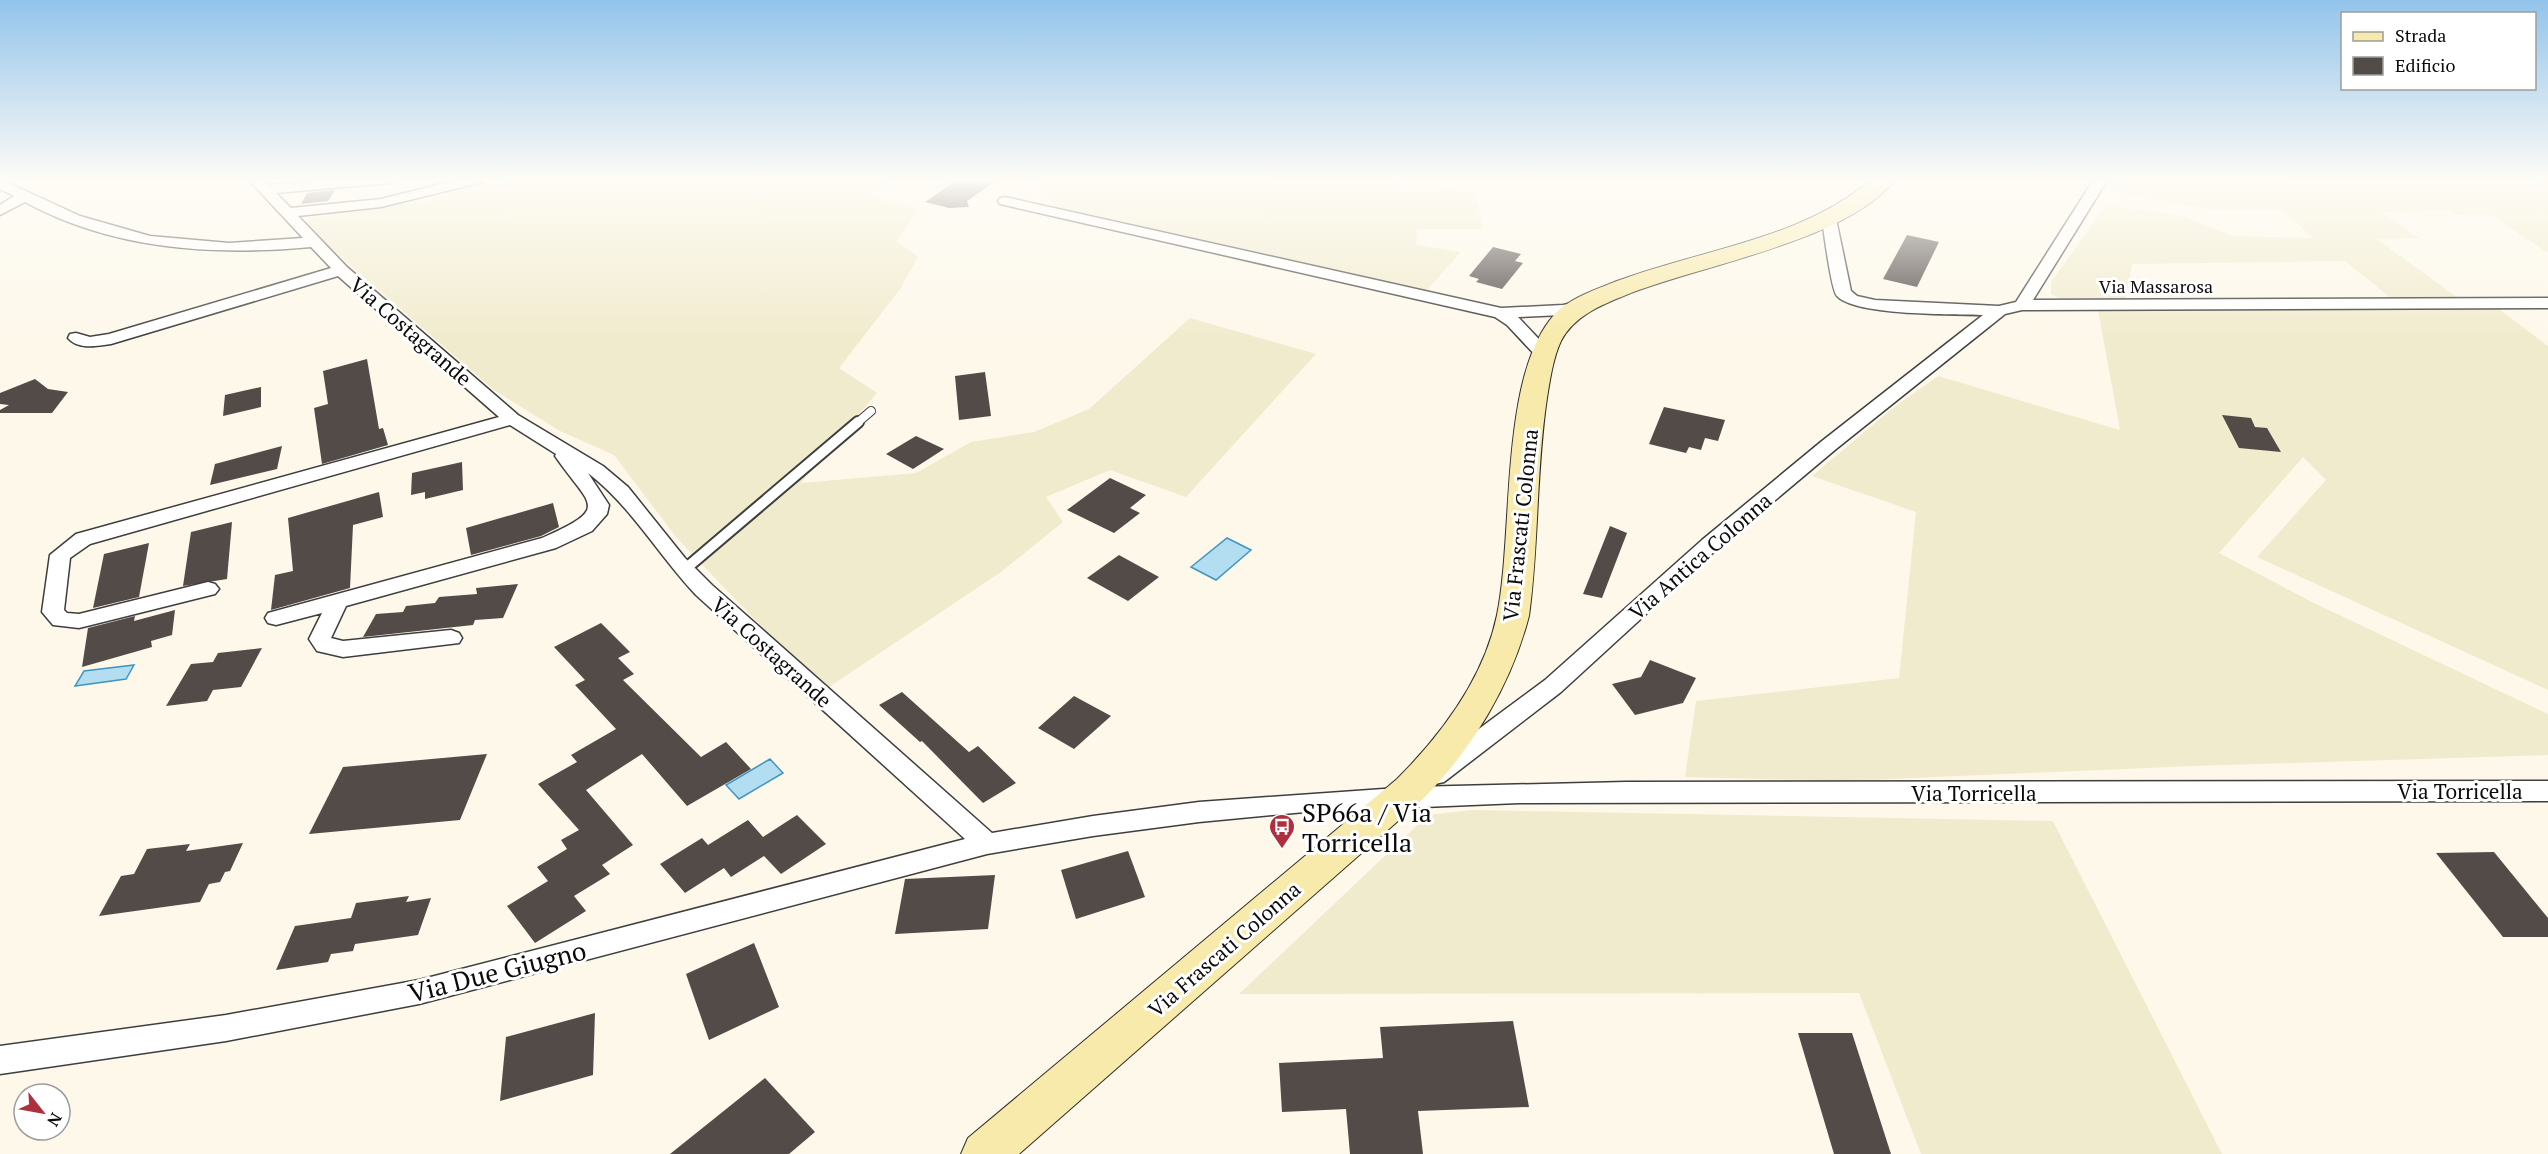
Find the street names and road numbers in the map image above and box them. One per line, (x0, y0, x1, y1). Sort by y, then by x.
street label: Via Costagrande (344, 270, 478, 392)
street label: Via Massarosa (2099, 274, 2213, 298)
street label: Via Frascati Colonna (1496, 427, 1544, 623)
street label: Via Antica Colonna (1623, 486, 1778, 626)
street label: Via Costagrande (706, 590, 838, 714)
street label: Via Torricella (2397, 777, 2523, 805)
street label: Via Torricella (1911, 779, 2037, 807)
street label: Via Frascati Colonna (1142, 875, 1306, 1023)
street label: Via Due Giugno (405, 932, 589, 1010)

